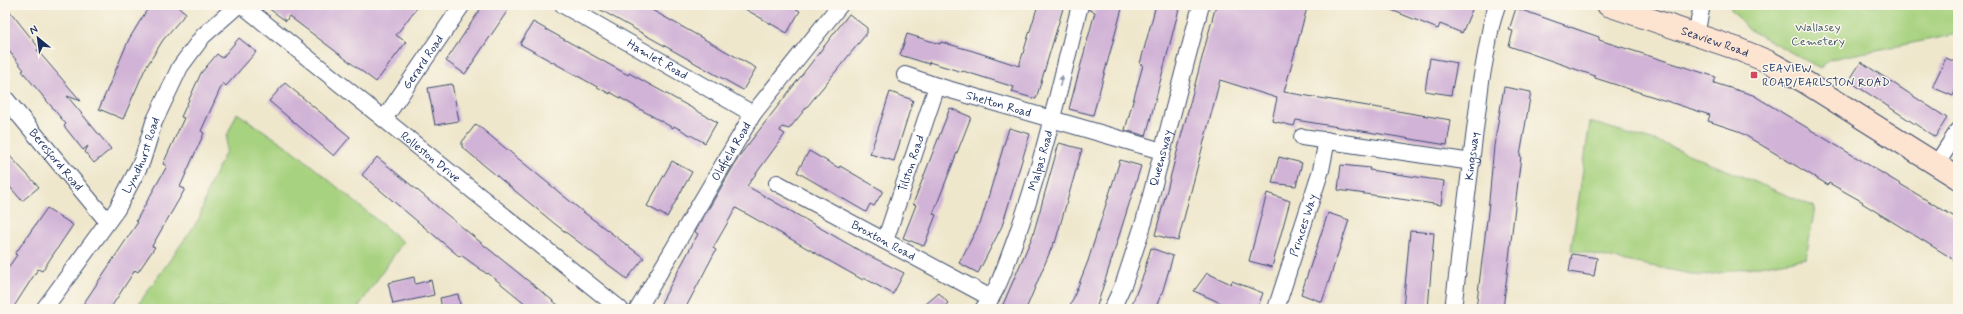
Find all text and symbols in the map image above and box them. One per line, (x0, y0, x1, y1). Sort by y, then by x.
north arrow (18, 18, 58, 58)
park label: Wallasey Cemetery (1791, 20, 1845, 50)
text: N (27, 22, 40, 38)
street label: Seaview Road (1679, 23, 1751, 62)
street label: Gerard Road (400, 32, 448, 93)
street label: Hamlet Road (624, 36, 690, 84)
place label: SEAVIEW ROAD/EARLSTON ROAD (1762, 61, 1890, 91)
marker: SEAVIEW ROAD/EARLSTON ROAD (1749, 70, 1759, 80)
one-way arrow (1058, 75, 1064, 87)
street label: Shelton Road (964, 88, 1033, 122)
street label: Lyndhurst Road (119, 115, 164, 197)
street label: Oldfield Road (708, 119, 755, 184)
street label: Beresford Road (25, 126, 86, 195)
street label: Rolleston Drive (397, 128, 463, 187)
street label: Queensway (1147, 128, 1177, 188)
street label: Malpas Road (1025, 129, 1057, 193)
street label: Kingsway (1462, 131, 1484, 181)
street label: Tilston Road (895, 133, 929, 194)
street label: Princes Way (1286, 192, 1322, 259)
street label: Broxton Road (848, 217, 918, 265)

